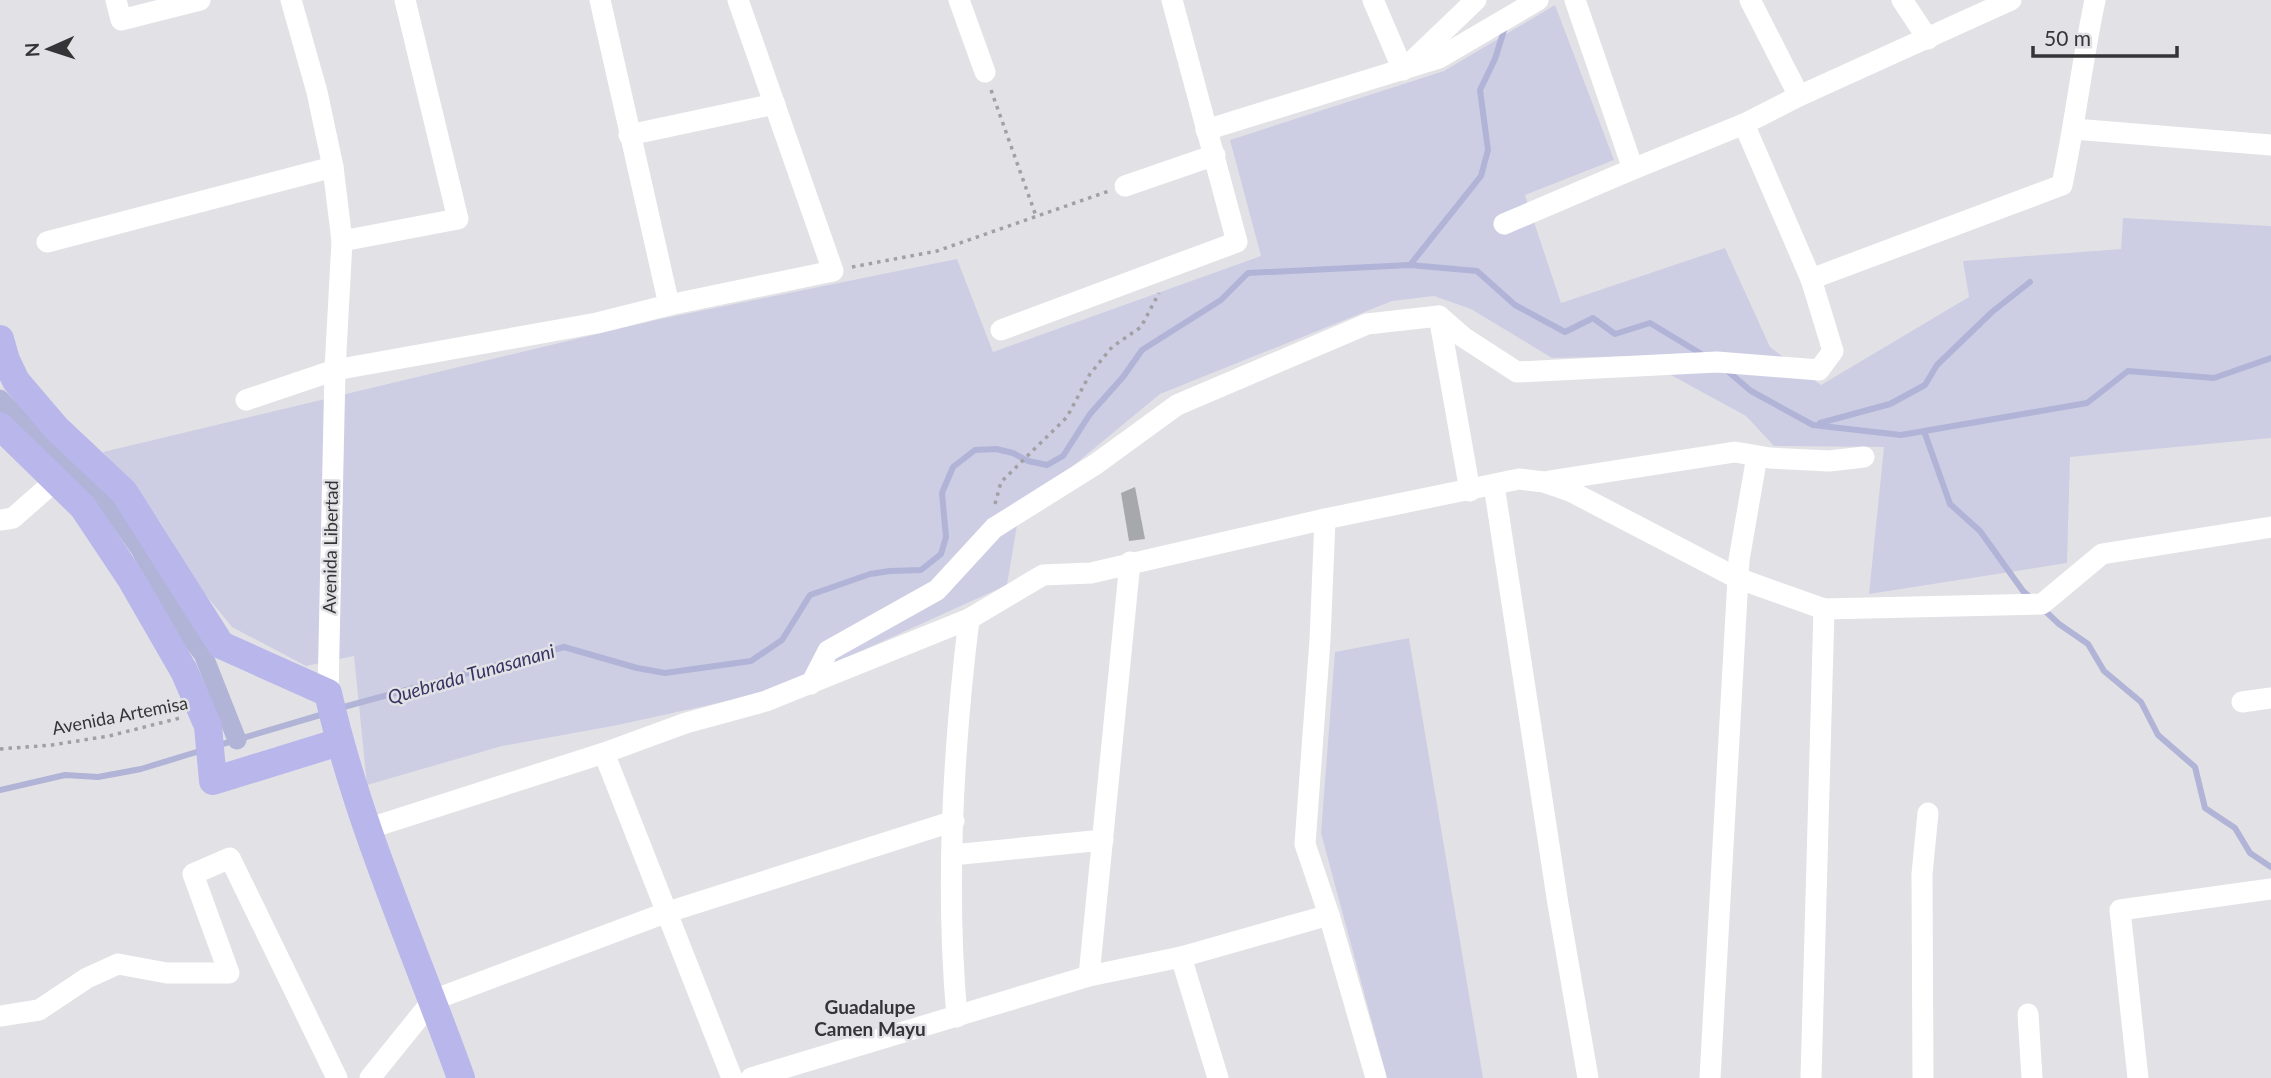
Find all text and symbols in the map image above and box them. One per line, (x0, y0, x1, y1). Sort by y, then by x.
north arrow (14, 14, 84, 84)
scale bar (2033, 14, 2176, 58)
text: 50 m (2044, 25, 2091, 50)
text: N (20, 42, 43, 58)
street label: Avenida Libertad (318, 480, 342, 614)
water label: Quebrada Tunasanani (385, 638, 558, 708)
street label: Avenida Artemisa (50, 691, 190, 739)
district label: Guadalupe Camen Mayu (814, 995, 926, 1040)

